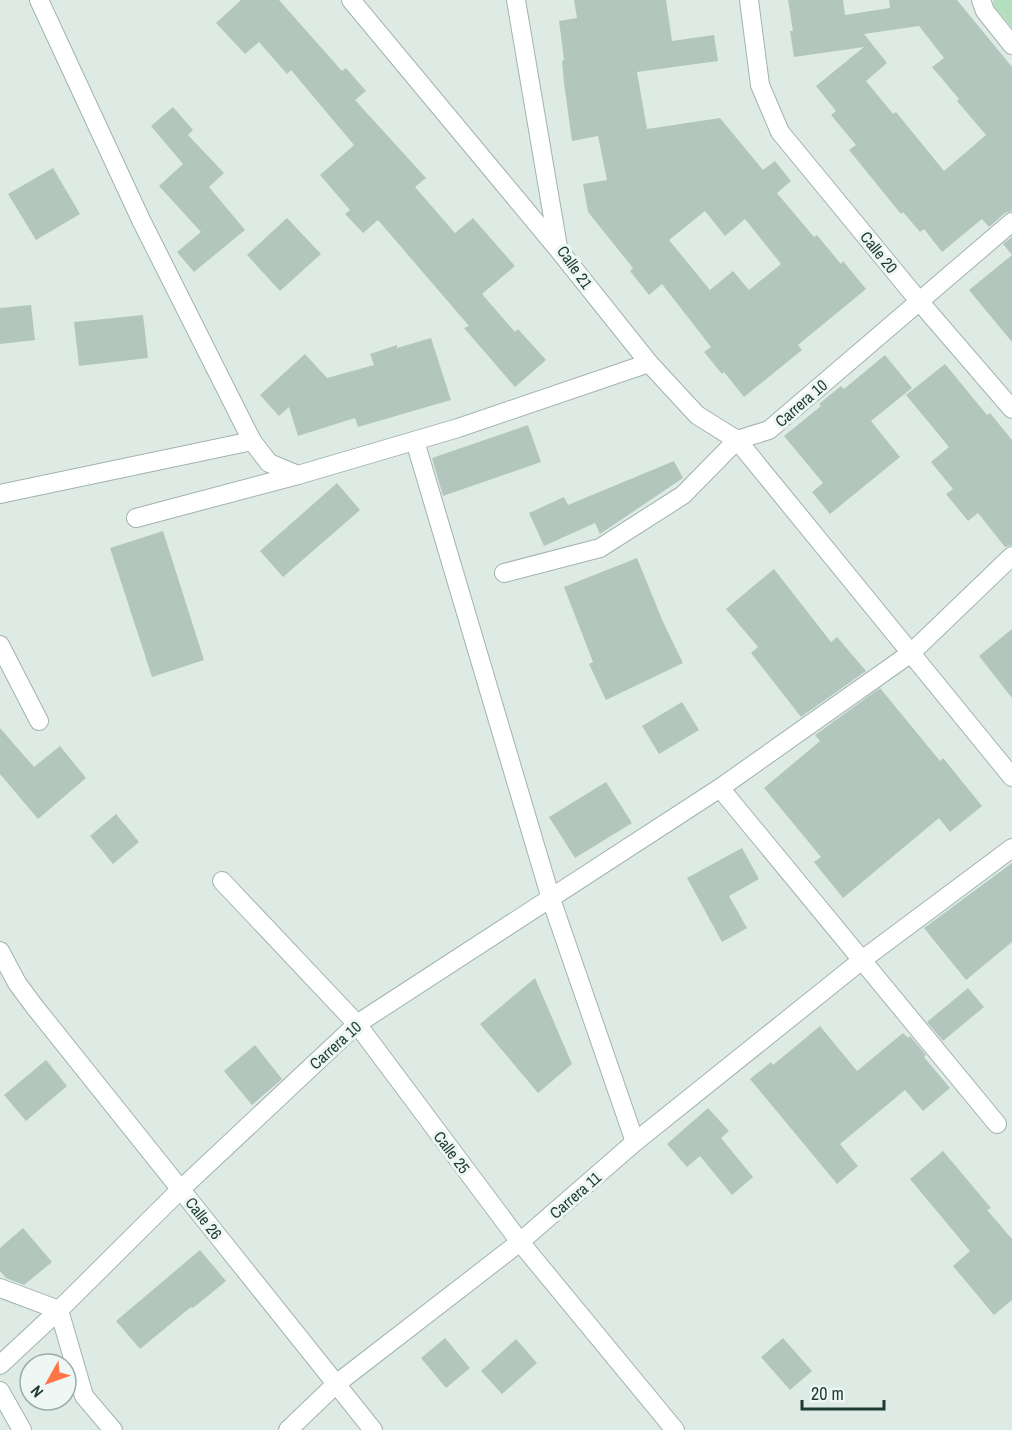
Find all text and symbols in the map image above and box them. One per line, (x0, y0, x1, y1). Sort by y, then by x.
street label: Calle 20 (855, 226, 903, 278)
street label: Calle 21 (552, 241, 598, 294)
street label: Carrera 10 (770, 374, 832, 432)
street label: Carrera 10 (304, 1016, 366, 1074)
street label: Calle 25 (429, 1126, 475, 1178)
street label: Carrera 11 (544, 1166, 606, 1224)
street label: Calle 26 (181, 1192, 227, 1244)
north arrow (18, 1352, 78, 1412)
scale bar (802, 1373, 884, 1411)
text: N (25, 1381, 48, 1402)
text: 20 m (811, 1381, 844, 1406)

